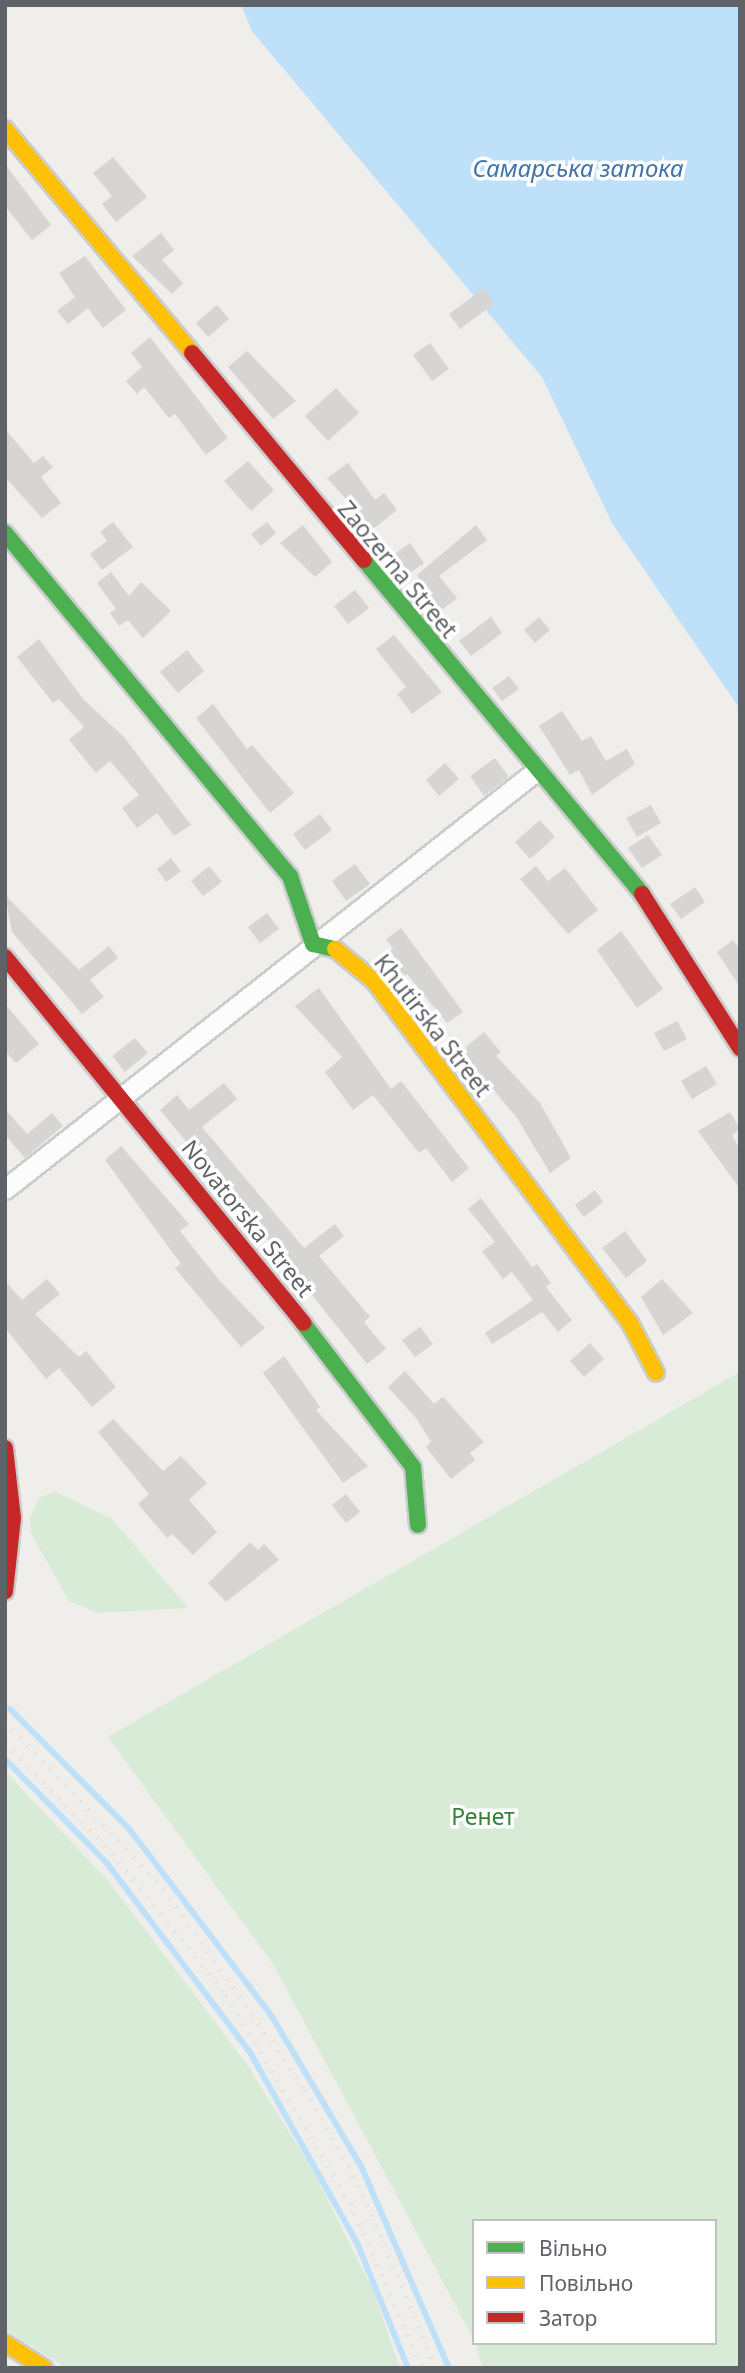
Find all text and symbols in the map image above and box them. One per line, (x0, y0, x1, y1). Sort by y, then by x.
water label: Самарська затока (472, 154, 684, 182)
street label: Zaozerna Street (333, 495, 463, 643)
street label: Khutirska Street (369, 948, 497, 1102)
street label: Novatorska Street (176, 1134, 320, 1302)
park label: Ренет (451, 1802, 515, 1830)
legend (472, 2219, 717, 2345)
text: Вільно (539, 2234, 607, 2262)
text: Повільно (539, 2269, 633, 2297)
text: Затор (539, 2304, 597, 2332)

